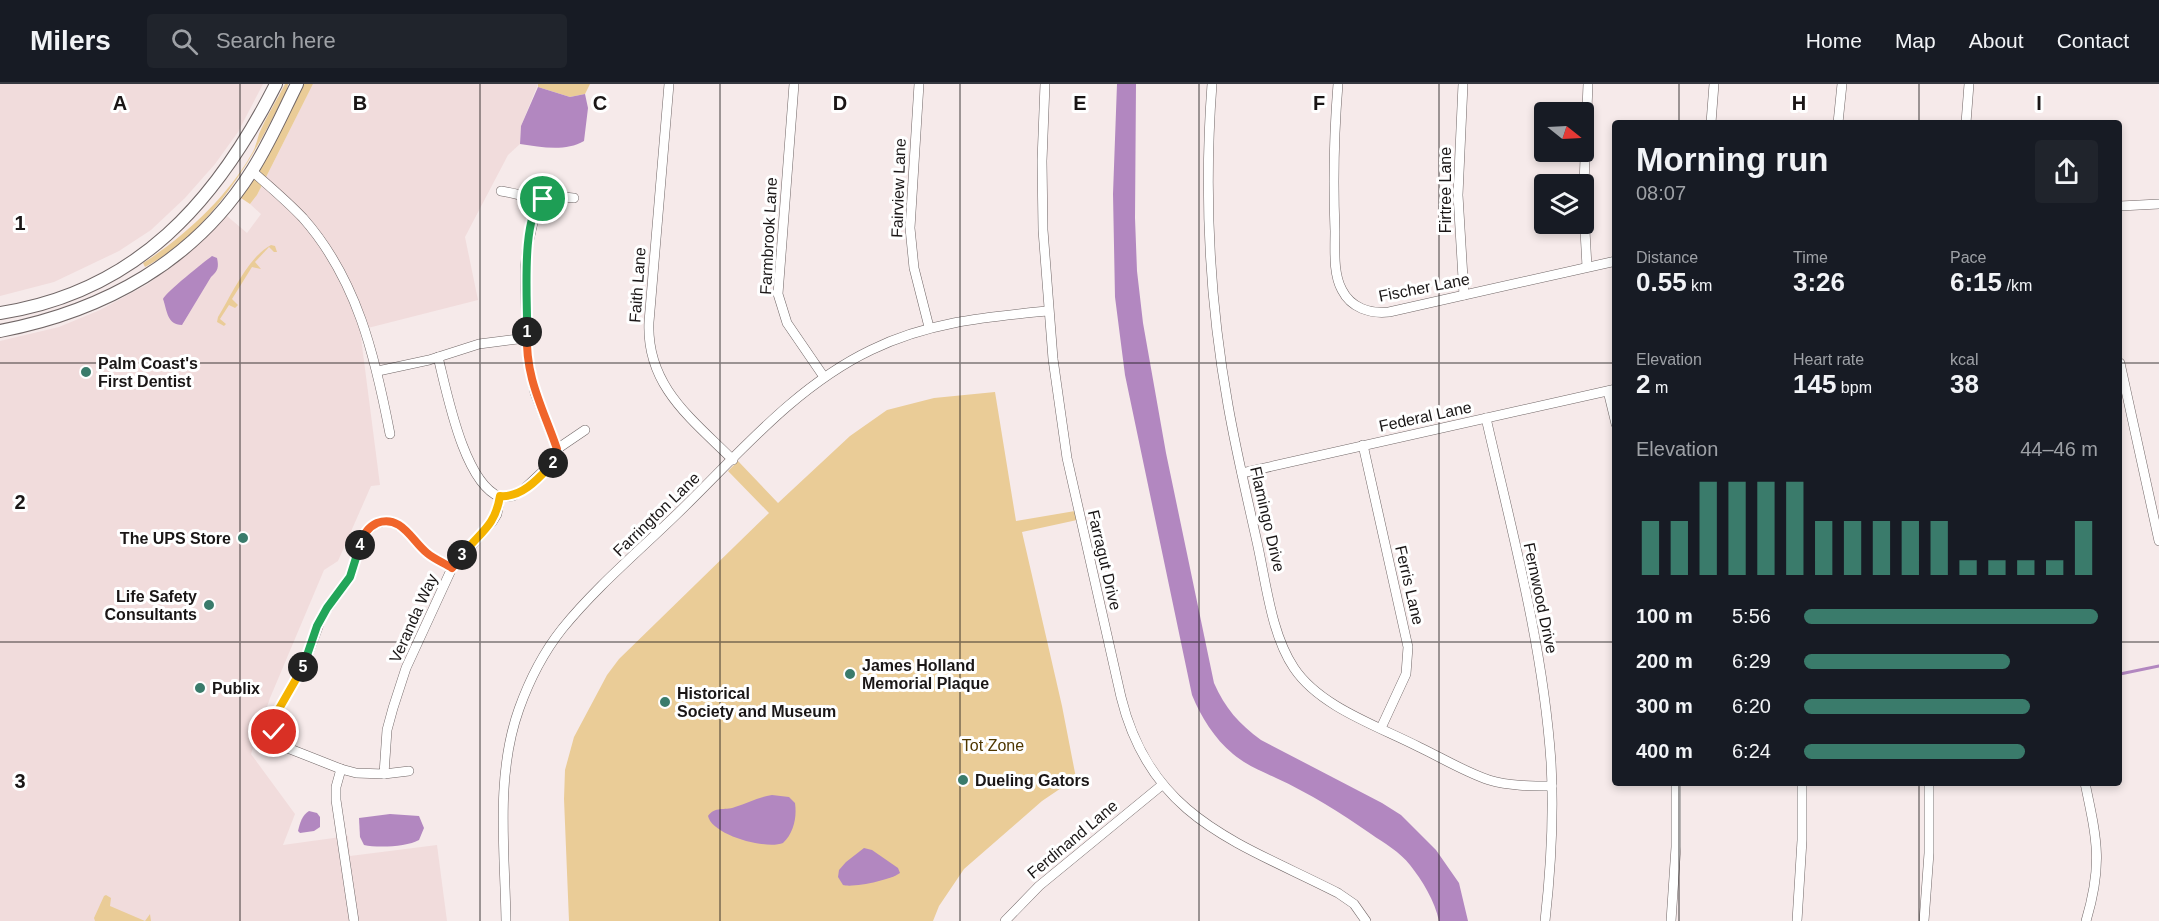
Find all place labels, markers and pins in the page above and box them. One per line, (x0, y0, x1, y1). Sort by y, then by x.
pin (517, 173, 568, 224)
pin: 1 (512, 317, 542, 347)
place label: Palm Coast's First Dentist (98, 355, 198, 390)
marker: Palm Coast's First Dentist (79, 365, 93, 379)
pin: 2 (538, 448, 568, 478)
place label: The UPS Store (120, 530, 231, 547)
pin: 4 (345, 530, 375, 560)
marker: The UPS Store (236, 531, 250, 545)
pin: 3 (447, 540, 477, 570)
place label: Life Safety Consultants (105, 588, 197, 623)
marker: Life Safety Consultants (202, 598, 216, 612)
pin: 5 (288, 652, 318, 682)
place label: James Holland Memorial Plaque (862, 657, 989, 692)
marker: James Holland Memorial Plaque (843, 667, 857, 681)
place label: Publix (212, 680, 260, 697)
marker: Publix (193, 681, 207, 695)
place label: Historical Society and Museum (677, 685, 836, 720)
marker: Historical Society and Museum (658, 695, 672, 709)
pin (248, 706, 299, 757)
place label: Dueling Gators (975, 772, 1090, 789)
marker: Dueling Gators (956, 773, 970, 787)

